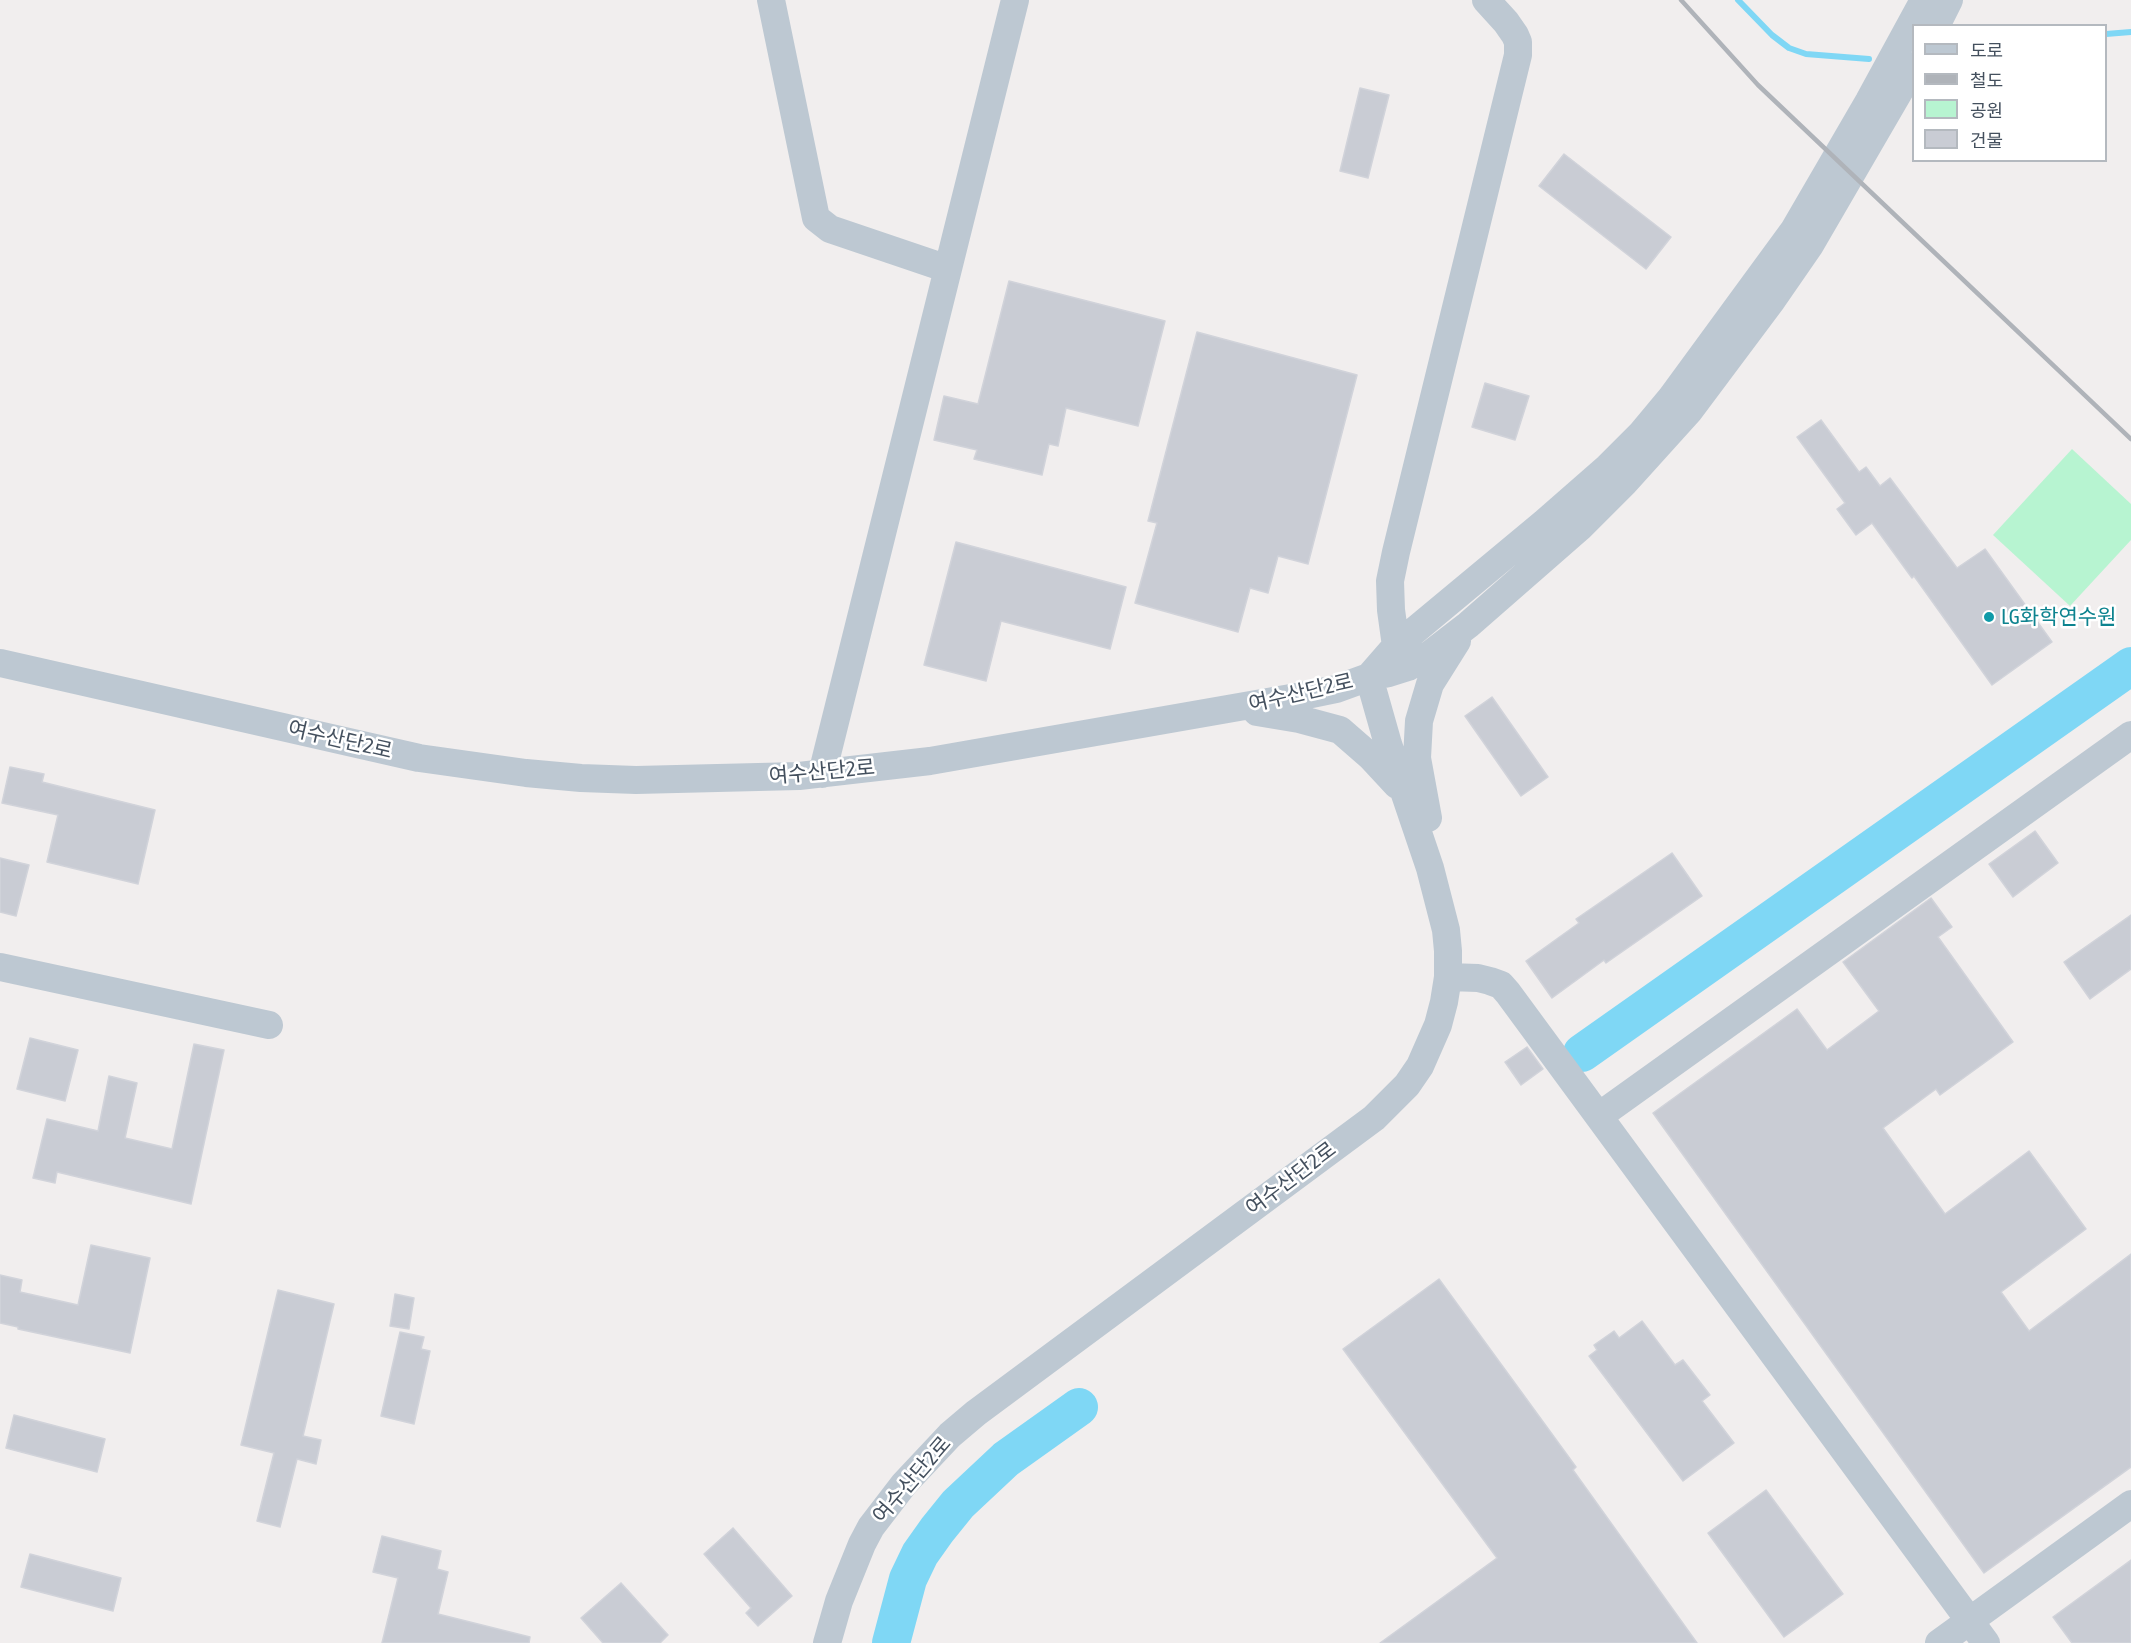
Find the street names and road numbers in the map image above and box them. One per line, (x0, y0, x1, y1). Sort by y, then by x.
street label: 여수산단2로 (1246, 669, 1356, 717)
street label: 여수산단2로 (285, 716, 395, 764)
street label: 여수산단2로 (768, 755, 876, 789)
street label: 여수산단2로 (1241, 1137, 1341, 1221)
street label: 여수산단2로 (868, 1432, 956, 1528)

